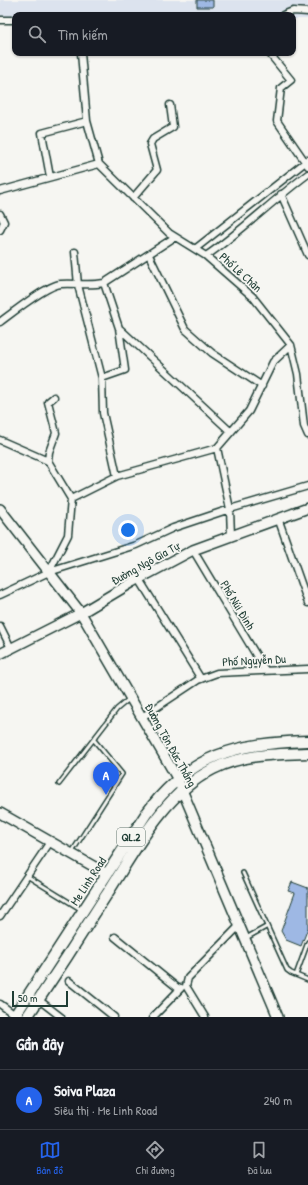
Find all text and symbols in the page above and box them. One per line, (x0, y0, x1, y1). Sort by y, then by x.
search box (12, 12, 296, 56)
icon: search (26, 23, 48, 45)
text: Tìm kiếm (58, 24, 108, 45)
street label: Phố Lê Chân (216, 248, 266, 296)
your location (118, 520, 138, 540)
street label: Đường Ngô Gia Tự (108, 537, 183, 589)
street label: Phố Núi Đinh (217, 577, 259, 633)
street label: Phố Nguyễn Du (222, 650, 286, 670)
street label: Đường Tôn Đức Thắng (141, 700, 201, 790)
pin: A (93, 762, 119, 795)
road number: QL.2 (117, 828, 145, 846)
street label: Me Linh Road (66, 853, 110, 909)
scale bar (12, 989, 68, 1008)
text: 50 m (18, 991, 38, 1005)
text: Gần đây (16, 1032, 64, 1055)
text: Soiva Plaza (54, 1080, 115, 1101)
text: A (26, 1091, 32, 1109)
text: 240 m (263, 1091, 292, 1109)
text: Siêu thị · Me Linh Road (54, 1101, 157, 1119)
tab: Bản đồ (36, 1139, 63, 1177)
tab: Chỉ đường (135, 1139, 175, 1177)
tab: Đã lưu (247, 1139, 272, 1177)

